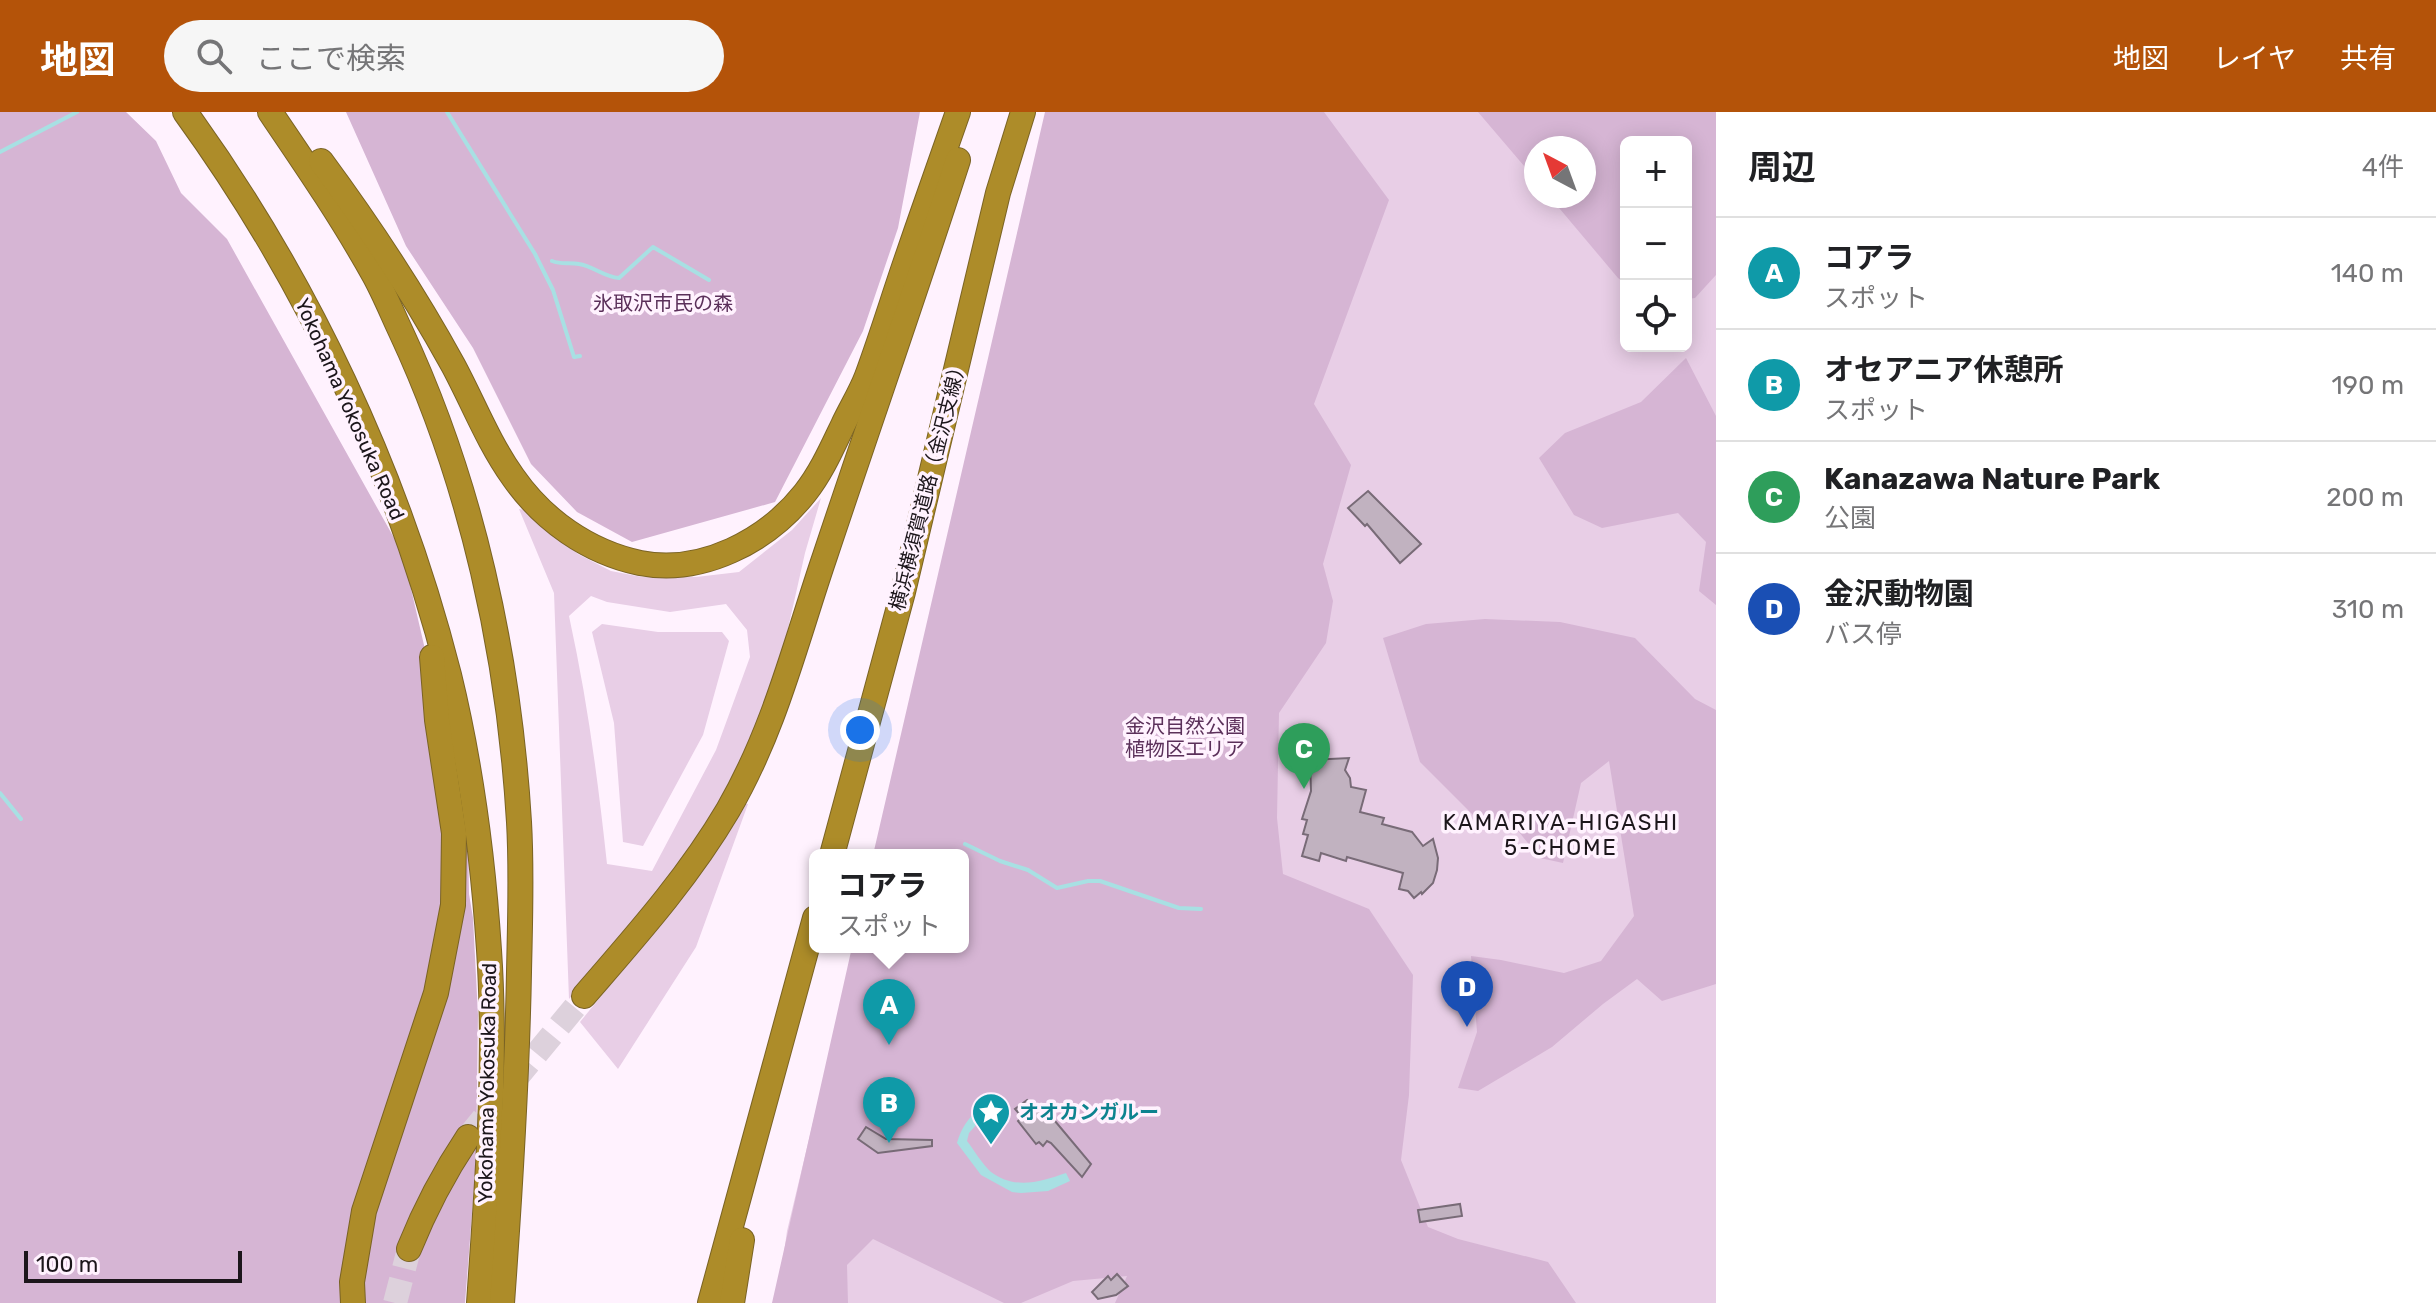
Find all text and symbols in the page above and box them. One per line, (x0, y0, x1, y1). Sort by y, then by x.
search box (164, 20, 724, 92)
icon: search (192, 34, 236, 78)
text: 地図 (40, 37, 116, 83)
text: ここで検索 (256, 41, 406, 77)
text: 地図 (2113, 42, 2169, 75)
text: レイヤ (2213, 42, 2296, 75)
text: 共有 (2340, 42, 2396, 75)
north arrow (1524, 136, 1596, 208)
map controls (1620, 136, 1692, 352)
button: + (1620, 136, 1692, 208)
text: 周辺 (1748, 147, 1816, 188)
text: 4件 (2362, 152, 2404, 183)
button: − (1620, 208, 1692, 280)
text: コアラ (1824, 240, 1914, 276)
text: A (1765, 258, 1783, 289)
text: 140 m (2331, 258, 2404, 289)
button: locate (1620, 280, 1692, 352)
text: スポット (1824, 283, 1928, 314)
park label: 氷取沢市民の森 (593, 291, 733, 315)
street label: Yokohama Yokosuka Road (290, 294, 410, 524)
text: オセアニア休憩所 (1824, 352, 2063, 388)
street label: 横浜横須賀道路（金沢支線） (885, 355, 971, 613)
text: B (1765, 370, 1783, 401)
text: 190 m (2331, 370, 2404, 401)
text: スポット (1824, 395, 1928, 426)
text: Kanazawa Nature Park (1824, 461, 2160, 497)
text: C (1765, 482, 1783, 513)
text: 200 m (2326, 482, 2404, 513)
text: 公園 (1824, 503, 1876, 534)
text: 金沢動物園 (1824, 576, 1974, 612)
text: D (1765, 594, 1783, 625)
text: 310 m (2332, 594, 2404, 625)
text: バス停 (1824, 619, 1902, 650)
your location (840, 710, 880, 750)
park label: 金沢自然公園 植物区エリア (1125, 714, 1245, 761)
pin: C (1278, 723, 1330, 789)
district label: KAMARIYA-HIGASHI 5-CHOME (1443, 809, 1679, 861)
popup (809, 849, 969, 953)
text: コアラ (837, 868, 927, 904)
text: スポット (837, 911, 941, 942)
pin: D (1441, 961, 1493, 1027)
street label: Yokohama Yokosuka Road (473, 963, 501, 1203)
pin: A (863, 979, 915, 1045)
pin: B (863, 1077, 915, 1143)
place icon: オオカンガルー (970, 1091, 1012, 1146)
place label: オオカンガルー (1019, 1100, 1159, 1124)
scale bar (24, 1247, 242, 1283)
text: 100 m (36, 1251, 98, 1278)

